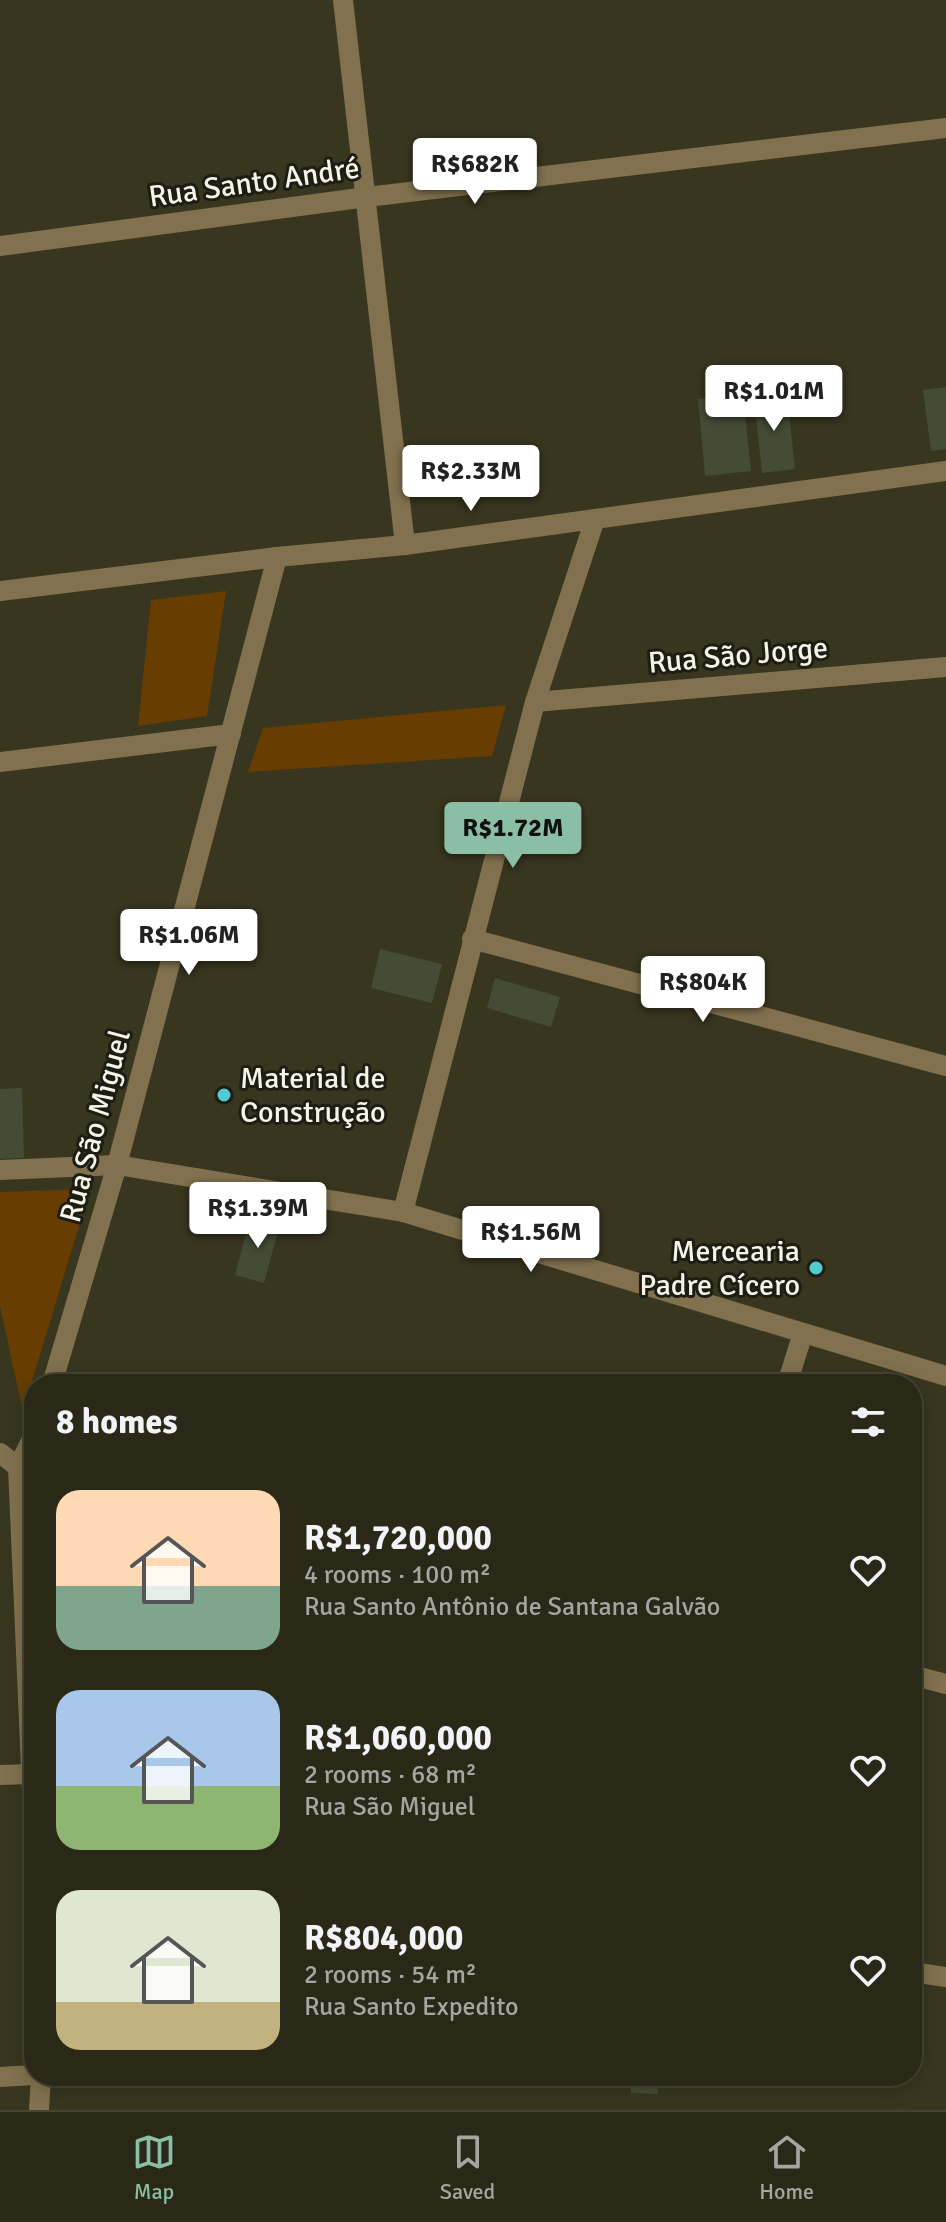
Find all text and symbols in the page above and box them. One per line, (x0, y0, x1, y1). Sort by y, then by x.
pin: R$682K (410, 138, 540, 206)
text: R$682K (431, 148, 519, 180)
street label: Rua Santo André (146, 149, 362, 216)
pin: R$1.01M (700, 365, 848, 433)
text: R$1.01M (723, 375, 825, 407)
pin: R$2.33M (397, 445, 545, 513)
text: R$2.33M (420, 455, 522, 487)
street label: Rua São Jorge (647, 629, 829, 682)
pin: R$1.72M (439, 802, 587, 870)
text: R$1.72M (462, 812, 564, 844)
pin: R$1.06M (115, 909, 263, 977)
text: R$1.06M (138, 919, 240, 951)
pin: R$804K (638, 956, 768, 1024)
text: R$804K (659, 966, 747, 998)
street label: Rua São Miguel (52, 1026, 139, 1226)
place label: Material de Construção (240, 1060, 386, 1131)
marker: Material de Construção (215, 1086, 233, 1104)
pin: R$1.39M (184, 1182, 332, 1250)
text: R$1.39M (207, 1192, 309, 1224)
pin: R$1.56M (457, 1206, 605, 1274)
text: R$1.56M (480, 1216, 582, 1248)
place label: Mercearia Padre Cícero (639, 1233, 800, 1304)
marker: Mercearia Padre Cícero (807, 1259, 825, 1277)
icon: filters (846, 1400, 890, 1444)
text: 8 homes (56, 1401, 177, 1443)
text: R$1,720,000 (304, 1517, 492, 1559)
icon: home (120, 1522, 216, 1618)
icon: heart (846, 1548, 890, 1592)
text: 4 rooms · 100 m² (304, 1559, 491, 1591)
text: Rua Santo Antônio de Santana Galvão (304, 1591, 720, 1623)
text: R$1,060,000 (304, 1717, 492, 1759)
icon: home (120, 1722, 216, 1818)
icon: heart (846, 1748, 890, 1792)
text: 2 rooms · 68 m² (304, 1759, 477, 1791)
text: Rua São Miguel (304, 1791, 476, 1823)
text: R$804,000 (304, 1917, 463, 1959)
icon: home (120, 1922, 216, 2018)
icon: heart (846, 1948, 890, 1992)
text: 2 rooms · 54 m² (304, 1959, 477, 1991)
text: Rua Santo Expedito (304, 1991, 519, 2023)
tab: Map (132, 2130, 176, 2205)
tab: Saved (440, 2130, 495, 2205)
tab: Home (759, 2130, 814, 2205)

